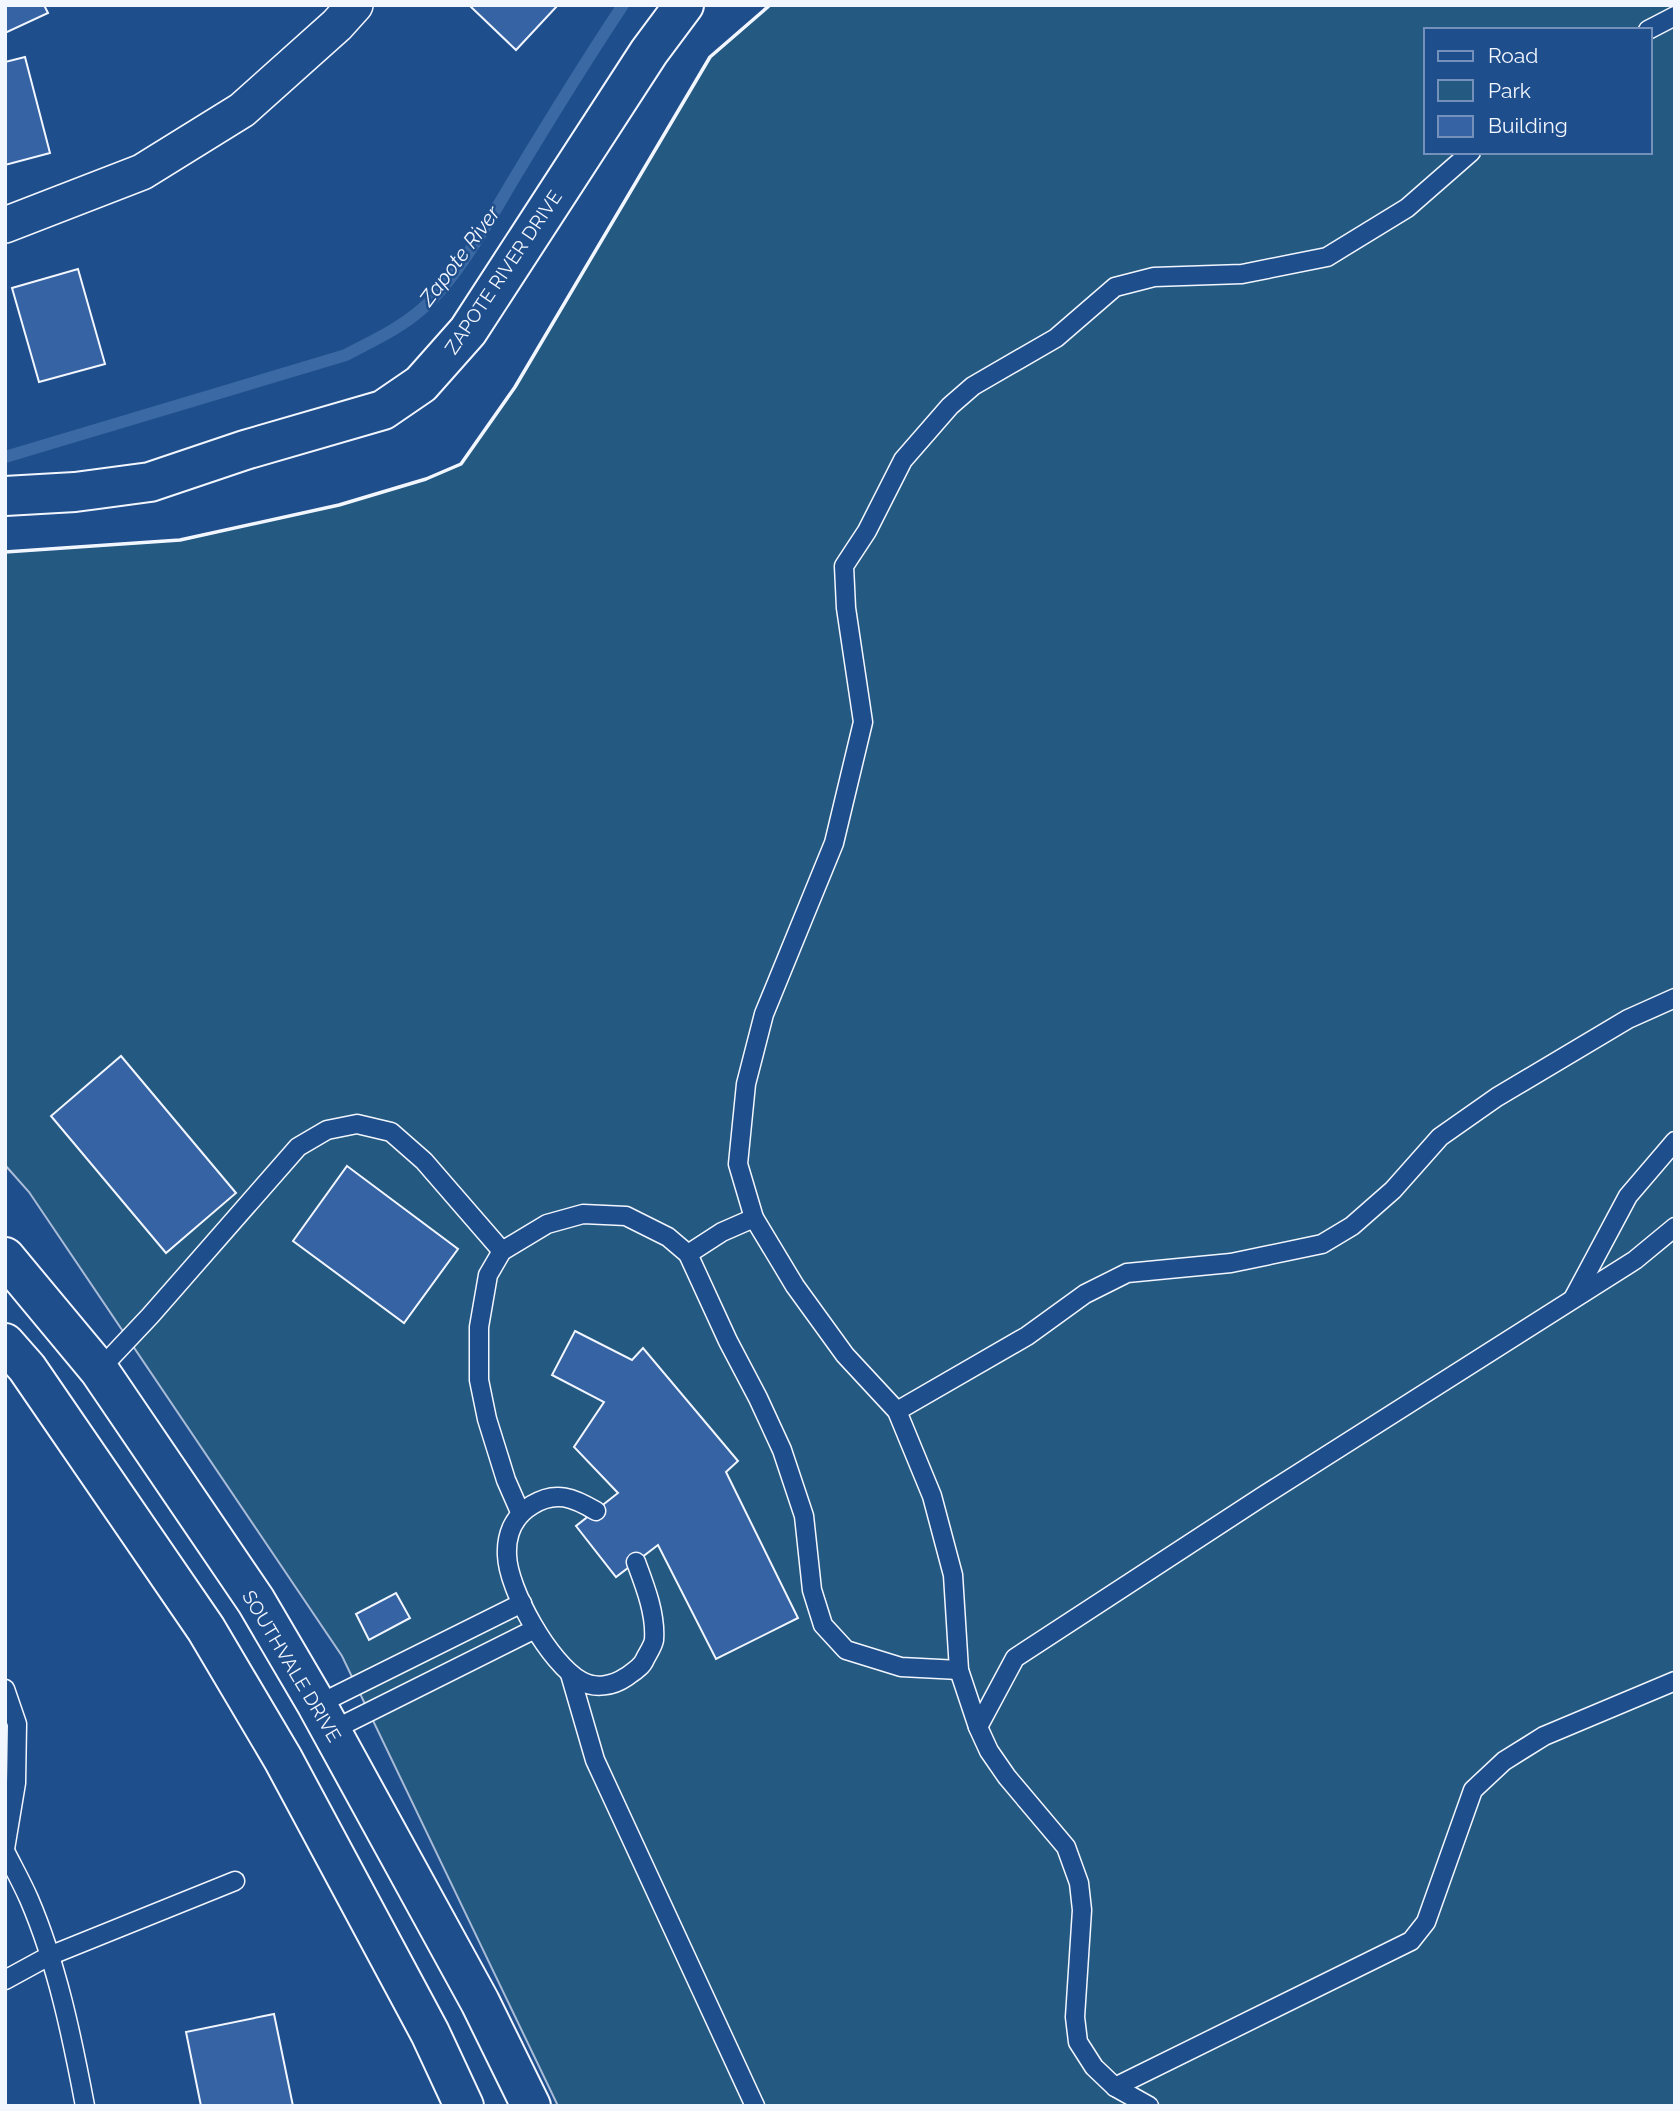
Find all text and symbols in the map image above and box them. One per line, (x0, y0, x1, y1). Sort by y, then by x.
legend (1424, 28, 1652, 154)
text: Road (1488, 43, 1538, 68)
text: Park (1488, 78, 1531, 103)
text: Building (1488, 113, 1568, 138)
street label: ZAPOTE RIVER DRIVE (440, 186, 566, 358)
water label: Zapote River (413, 200, 506, 311)
street label: SOUTHVALE DRIVE (238, 1586, 346, 1746)

